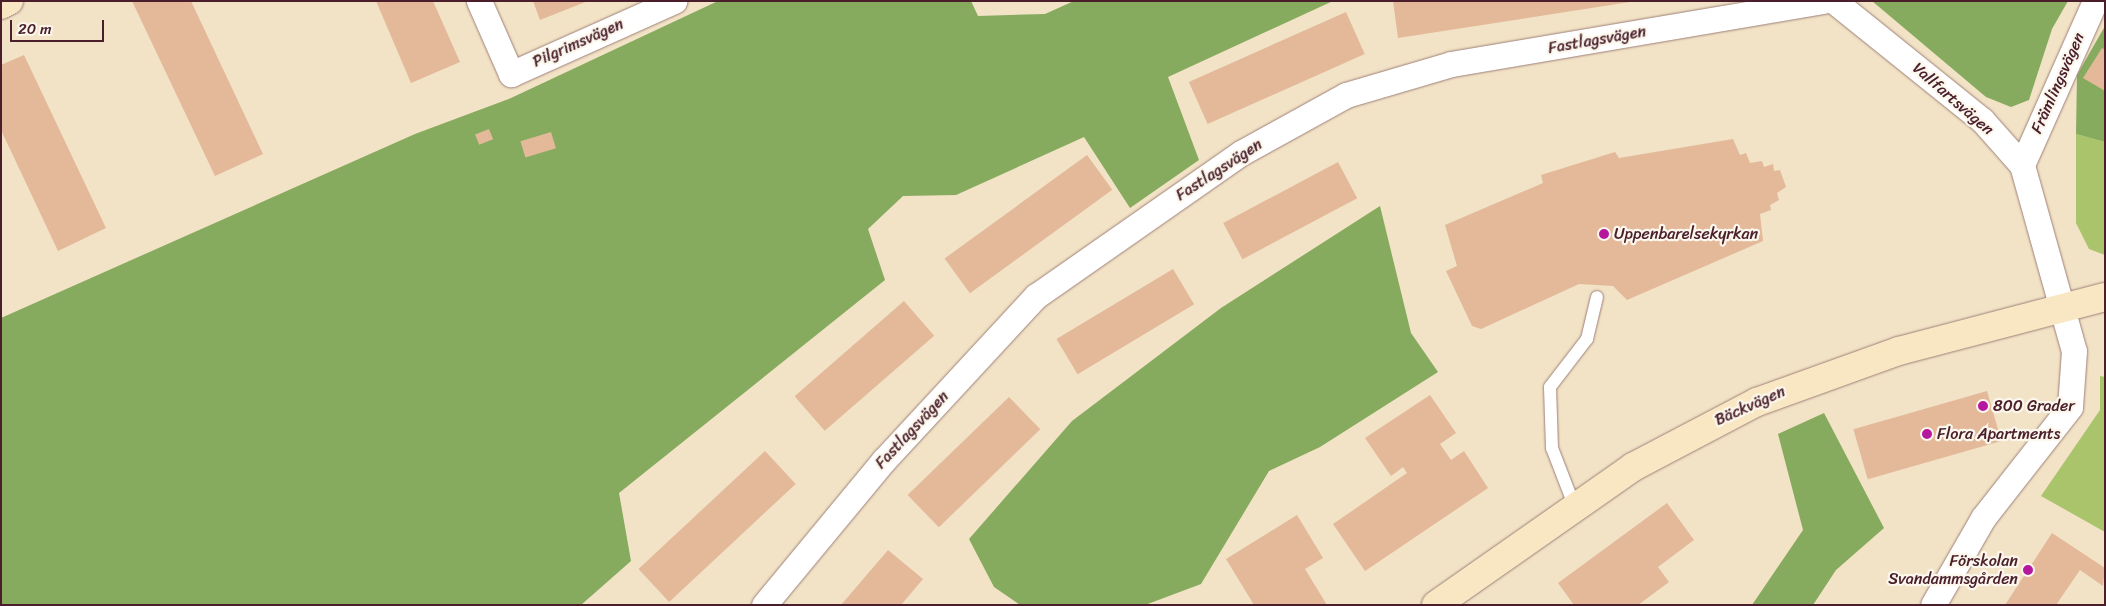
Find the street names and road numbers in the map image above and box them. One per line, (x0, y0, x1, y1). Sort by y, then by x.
street label: Pilgrimsvägen (530, 14, 626, 72)
street label: Fastlagsvägen (1547, 22, 1647, 58)
street label: Främlingsvägen (2027, 30, 2089, 136)
street label: Vallfartsvägen (1909, 59, 1997, 139)
street label: Fastlagsvägen (1172, 135, 1266, 205)
street label: Bäckvägen (1712, 382, 1788, 430)
street label: Fastlagsvägen (871, 387, 953, 473)

